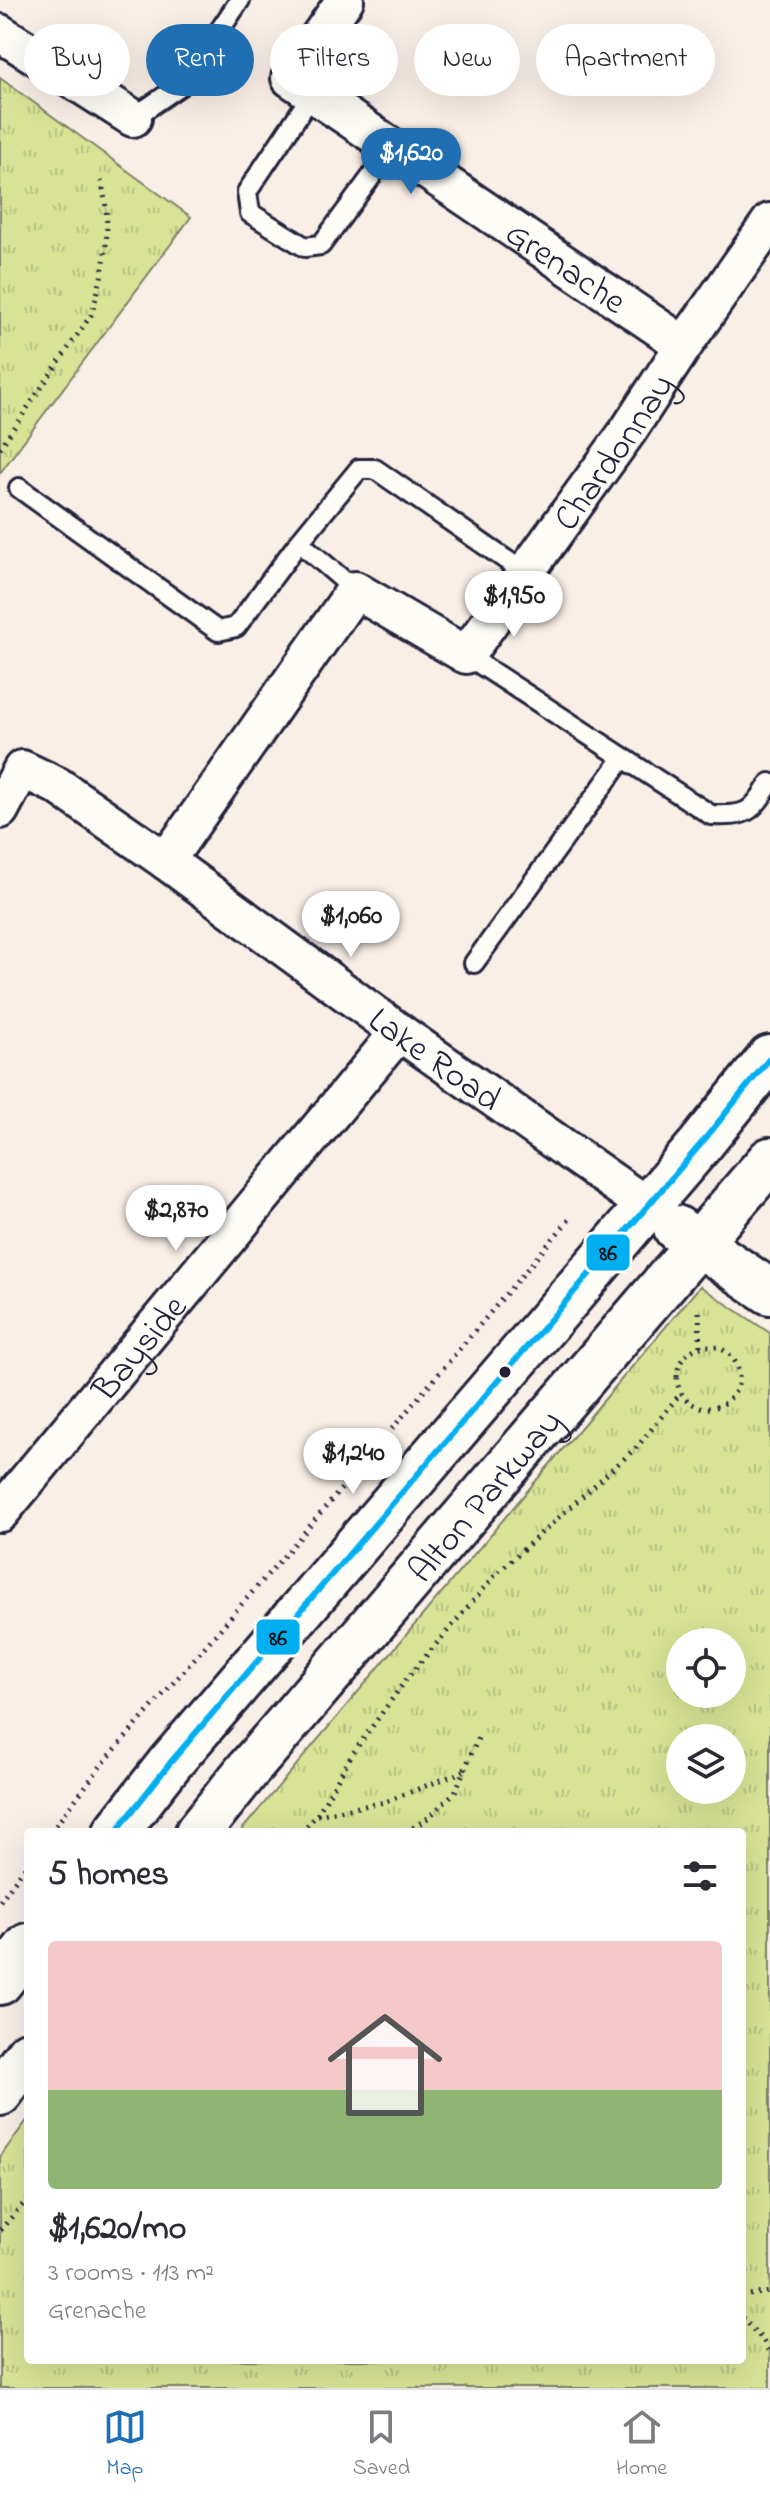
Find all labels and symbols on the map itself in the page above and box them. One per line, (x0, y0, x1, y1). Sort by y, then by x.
pin: $1,620 (346, 128, 476, 196)
street label: Grenache (493, 209, 636, 330)
street label: Chardonnay (542, 364, 690, 543)
pin: $1,950 (449, 571, 579, 639)
pin: $1,060 (286, 891, 416, 959)
street label: Lake Road (356, 996, 511, 1127)
pin: $2,870 (111, 1185, 241, 1253)
line badge: 86 (585, 1233, 631, 1272)
text: 86 (598, 1239, 617, 1271)
street label: Bayside (80, 1284, 202, 1415)
unlabelled marker (497, 1364, 513, 1380)
street label: Alton Parkway (397, 1399, 577, 1596)
pin: $1,240 (288, 1428, 418, 1496)
line badge: 86 (255, 1618, 301, 1656)
text: 86 (268, 1624, 287, 1656)

